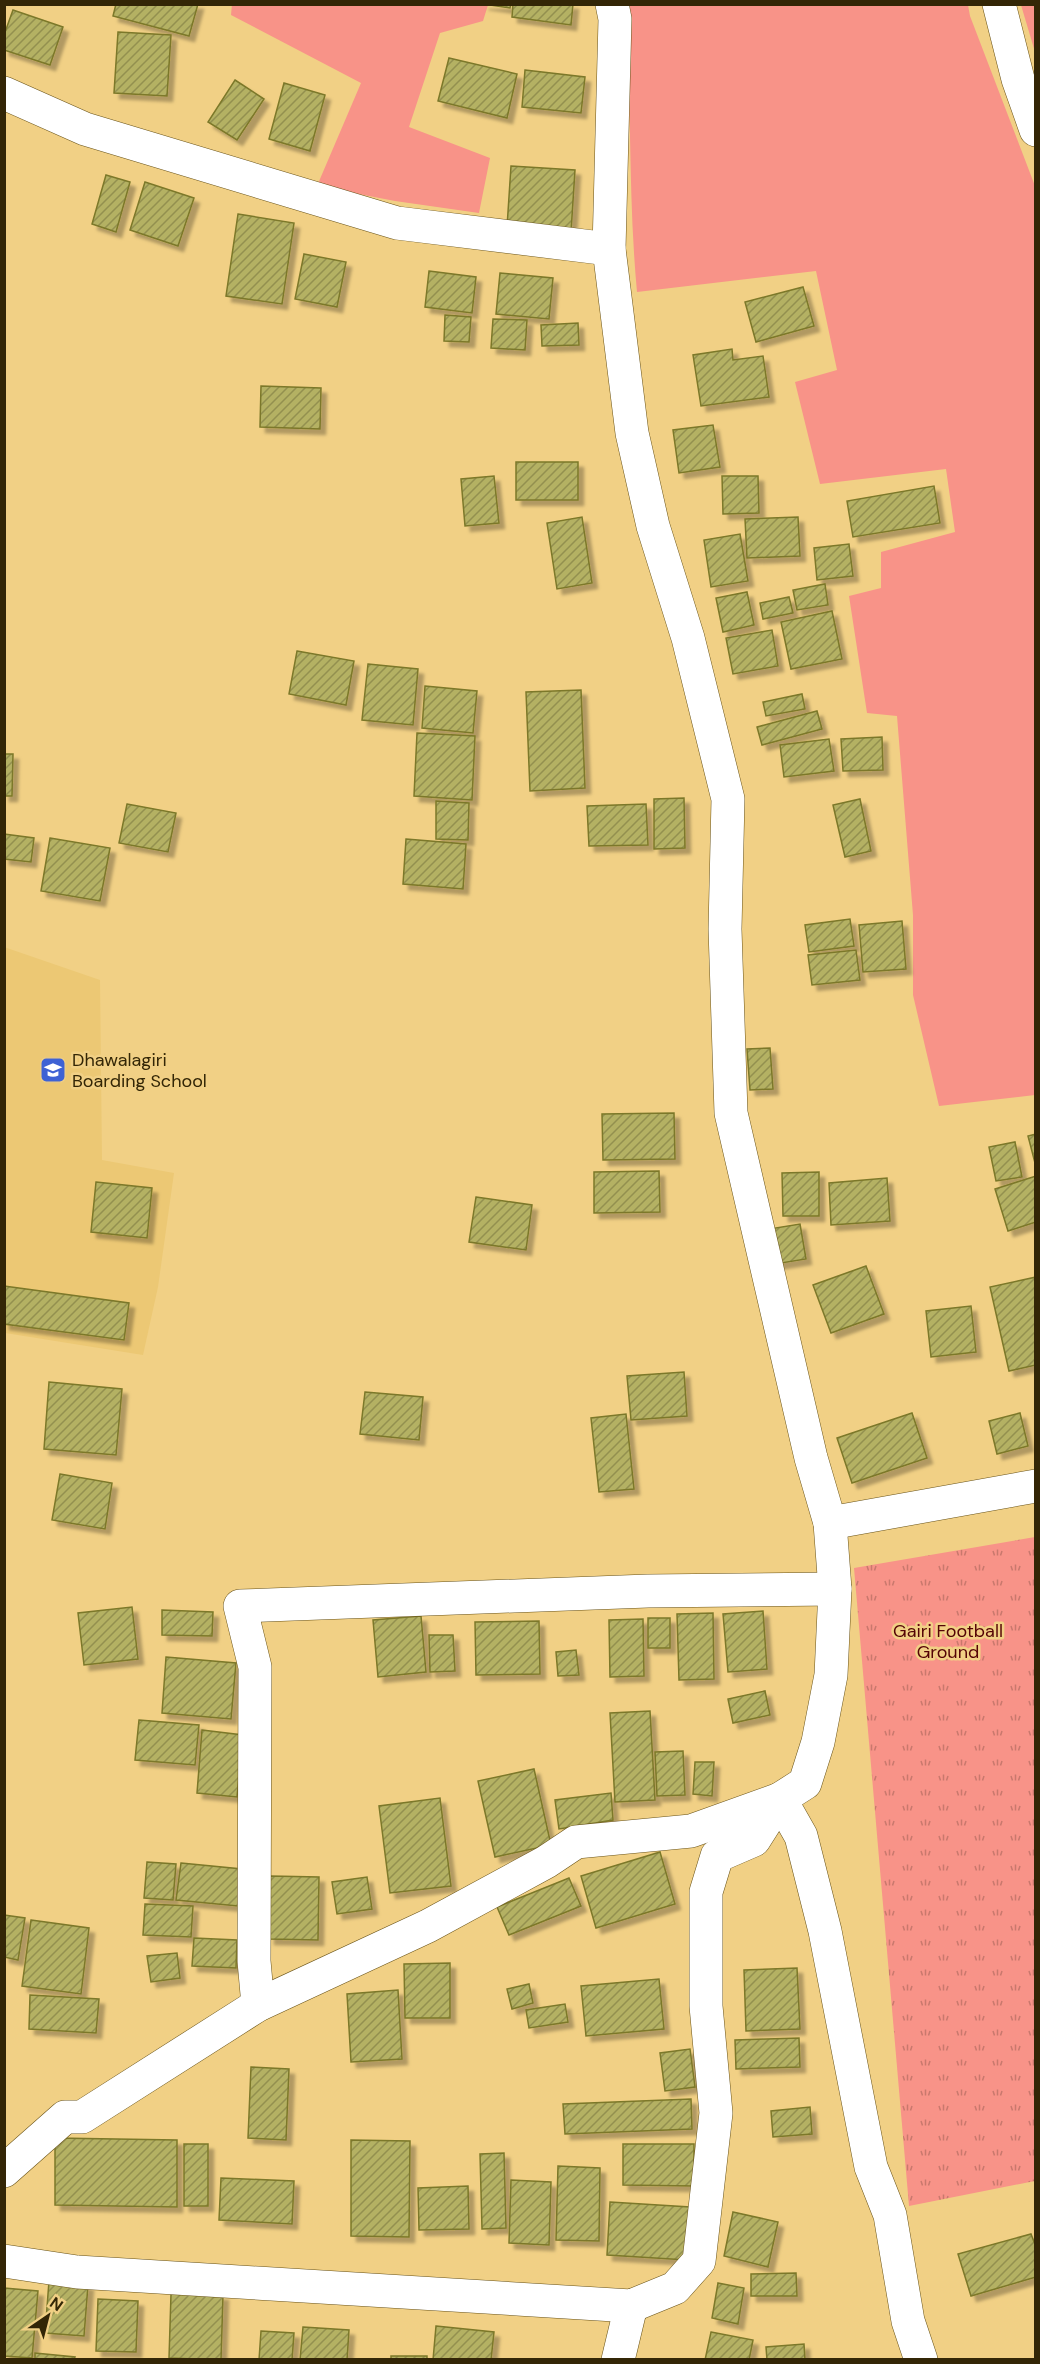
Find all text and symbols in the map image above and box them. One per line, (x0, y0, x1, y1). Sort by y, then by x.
place label: Dhawalagiri Boarding School (72, 1048, 207, 1093)
school or university icon: Dhawalagiri Boarding School (38, 1055, 68, 1085)
park label: Gairi Football Ground (893, 1619, 1003, 1664)
north arrow (18, 2286, 78, 2346)
text: N (46, 2292, 67, 2316)

